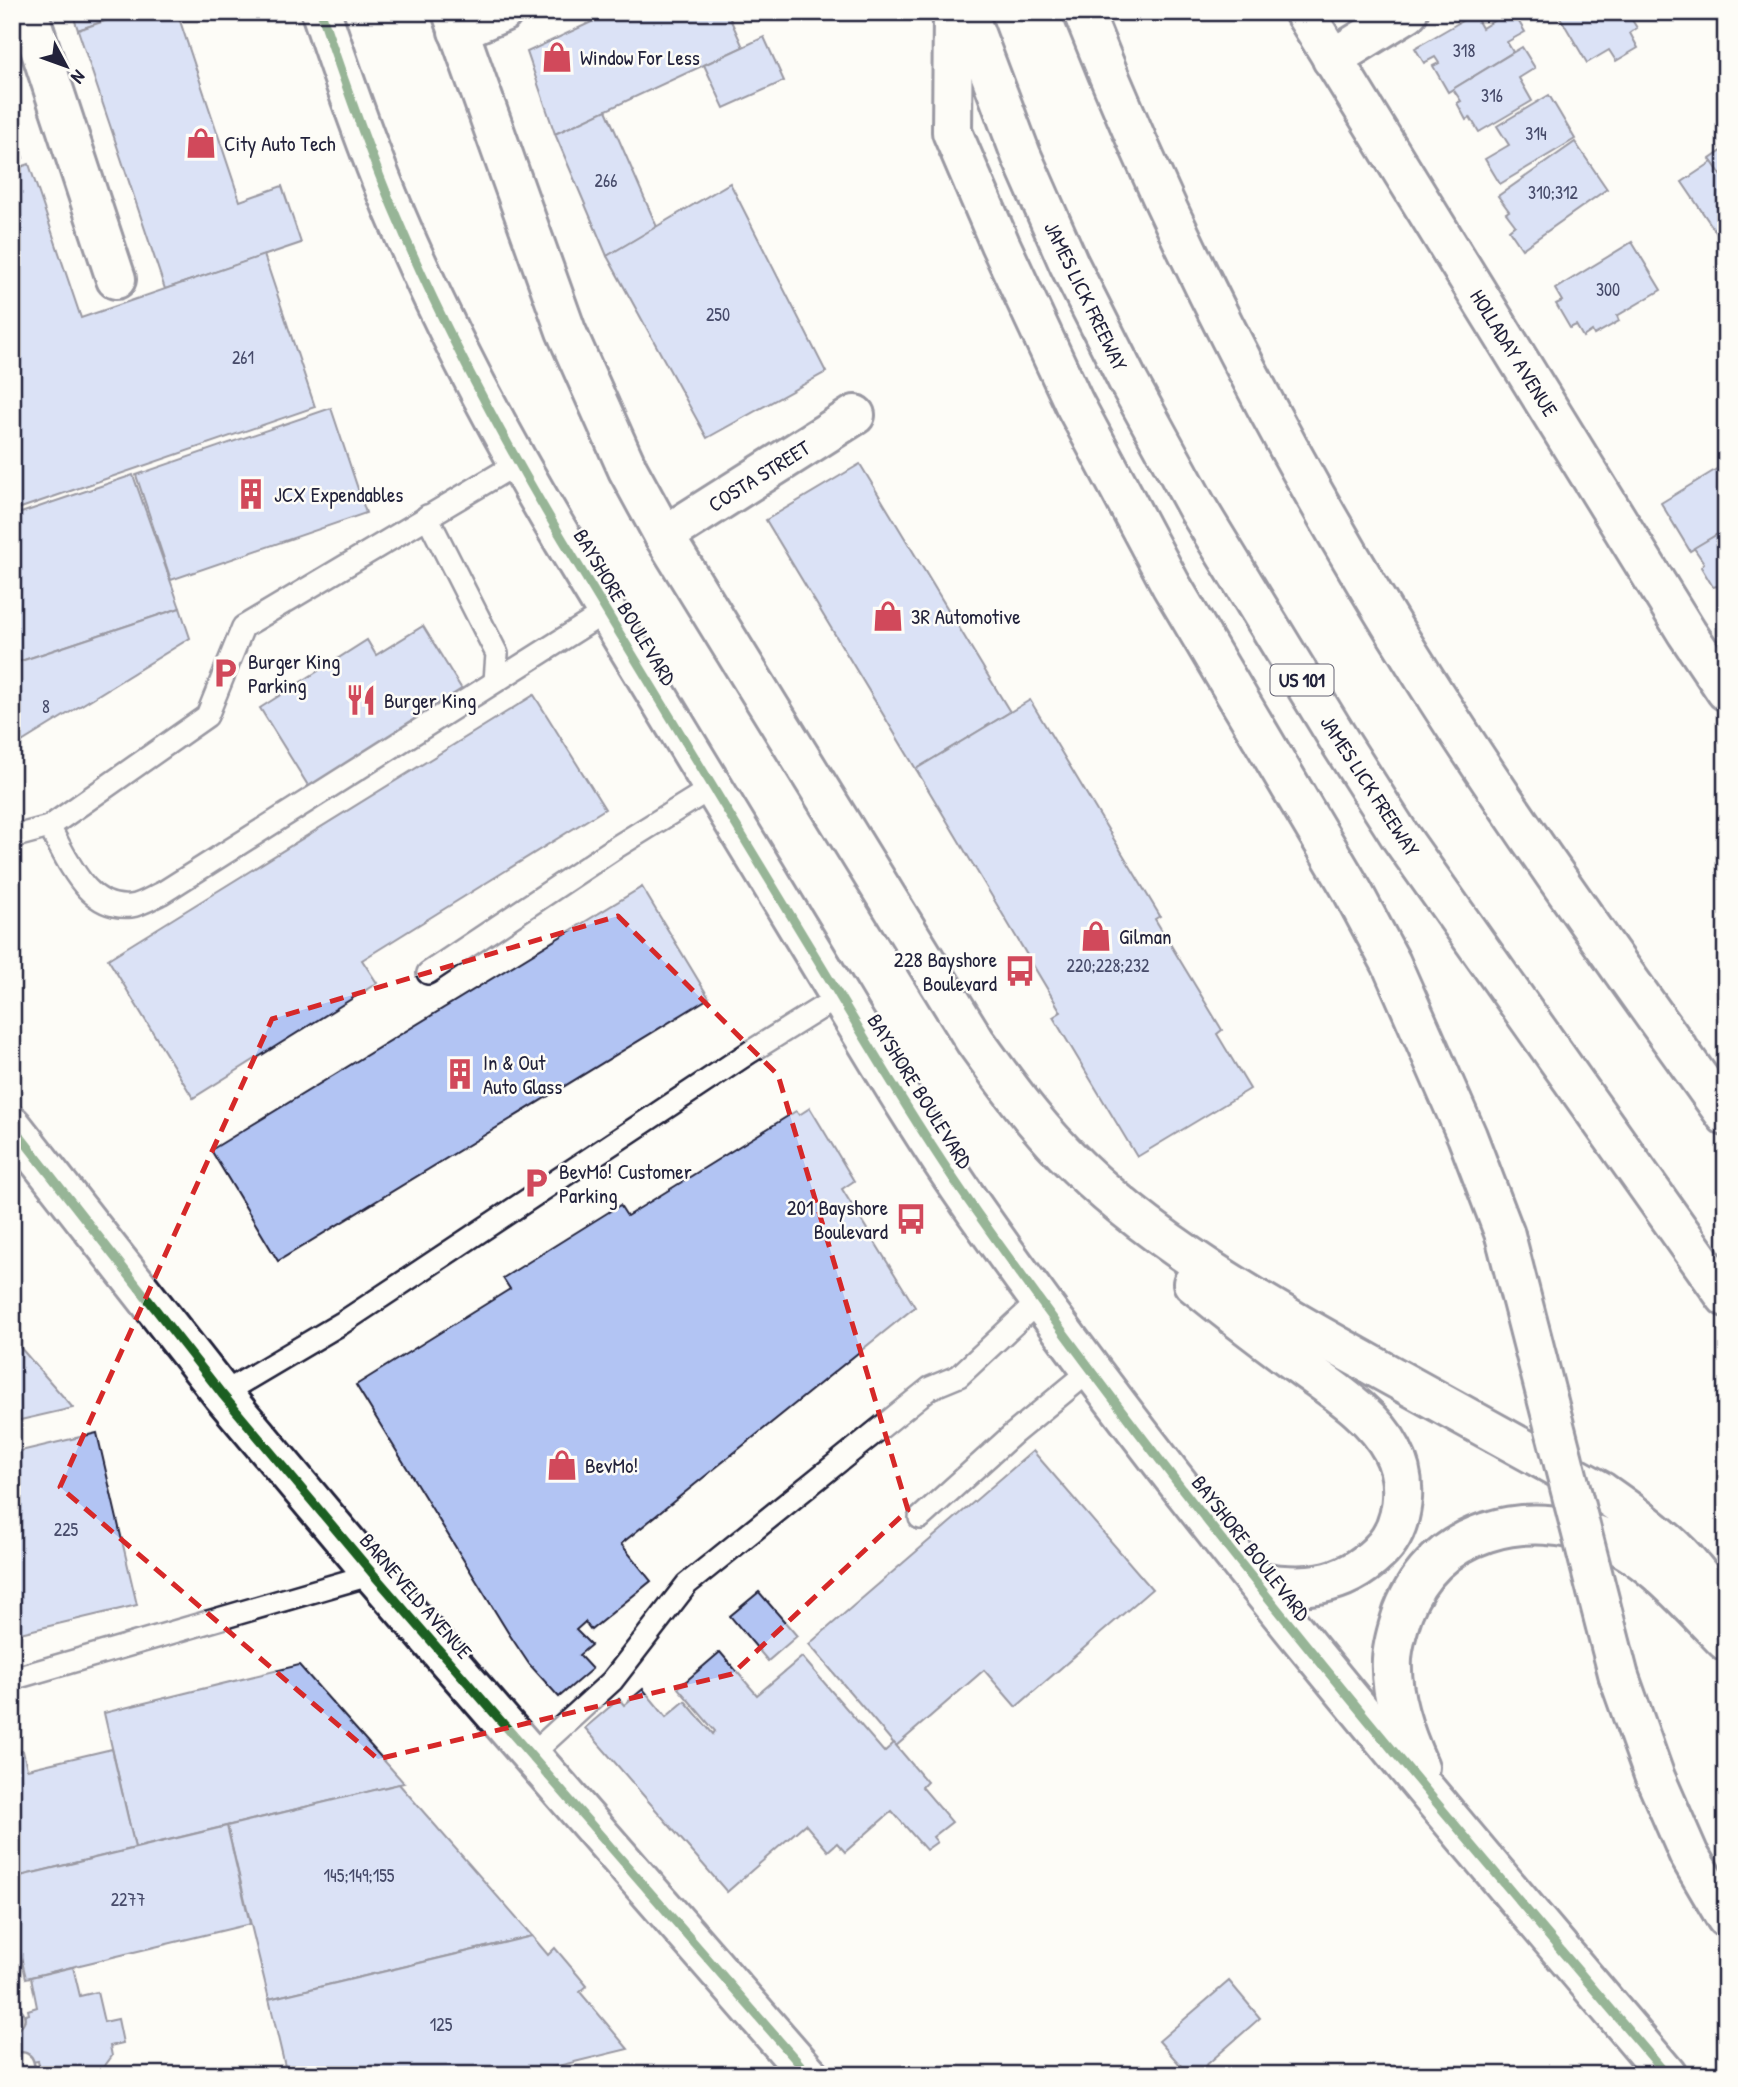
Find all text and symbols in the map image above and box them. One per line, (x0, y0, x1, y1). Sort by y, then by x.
north arrow (32, 32, 102, 102)
house number: 318 (1453, 38, 1475, 63)
shop icon: Window For Less (540, 40, 574, 74)
place label: Window For Less (580, 43, 700, 72)
text: N (66, 65, 92, 89)
house number: 316 (1481, 83, 1503, 108)
house number: 314 (1525, 121, 1547, 146)
shop icon: City Auto Tech (184, 126, 218, 160)
place label: City Auto Tech (224, 129, 336, 158)
house number: 266 (595, 168, 617, 193)
house number: 310;312 (1528, 180, 1578, 205)
street label: JAMES LICK FREEWAY (1037, 216, 1135, 376)
house number: 300 (1596, 277, 1620, 302)
street label: HOLLADAY AVENUE (1463, 284, 1565, 422)
house number: 250 (706, 302, 730, 327)
house number: 261 (232, 345, 254, 370)
street label: COSTA STREET (703, 433, 816, 519)
building icon: JCX Expendables (234, 477, 268, 511)
place label: JCX Expendables (274, 480, 403, 509)
street label: BAYSHORE BOULEVARD (567, 523, 683, 691)
shop icon: 3R Automotive (871, 599, 905, 633)
place label: 3R Automotive (911, 602, 1021, 631)
place label: Burger King Parking (248, 647, 340, 700)
parking icon: Burger King Parking (208, 656, 242, 690)
road number: US 101 (1270, 664, 1334, 695)
restaurant icon: Burger King (344, 683, 378, 717)
place label: Burger King (384, 686, 476, 715)
house number: 8 (42, 694, 50, 719)
street label: JAMES LICK FREEWAY (1314, 710, 1427, 863)
shop icon: Gilman (1079, 919, 1113, 953)
place label: Gilman (1119, 922, 1171, 951)
place label: 228 Bayshore Boulevard (894, 945, 997, 998)
house number: 220;228;232 (1067, 953, 1150, 978)
bus stop icon: 228 Bayshore Boulevard (1003, 954, 1037, 988)
street label: BAYSHORE BOULEVARD (861, 1008, 979, 1174)
place label: In & Out Auto Glass (483, 1048, 562, 1101)
building icon: In & Out Auto Glass (443, 1057, 477, 1091)
place label: BevMo! Customer Parking (559, 1157, 692, 1210)
parking icon: BevMo! Customer Parking (519, 1166, 553, 1200)
place label: 201 Bayshore Boulevard (787, 1193, 888, 1246)
bus stop icon: 201 Bayshore Boulevard (894, 1202, 928, 1236)
shop icon: BevMo! (545, 1448, 579, 1482)
place label: BevMo! (585, 1451, 639, 1480)
street label: BAYSHORE BOULEVARD (1185, 1469, 1317, 1627)
house number: 225 (54, 1517, 79, 1542)
street label: BARNEVELD AVENUE (353, 1527, 479, 1665)
house number: 145;149;155 (324, 1863, 395, 1888)
house number: 2277 (111, 1887, 145, 1912)
house number: 125 (430, 2012, 453, 2037)

